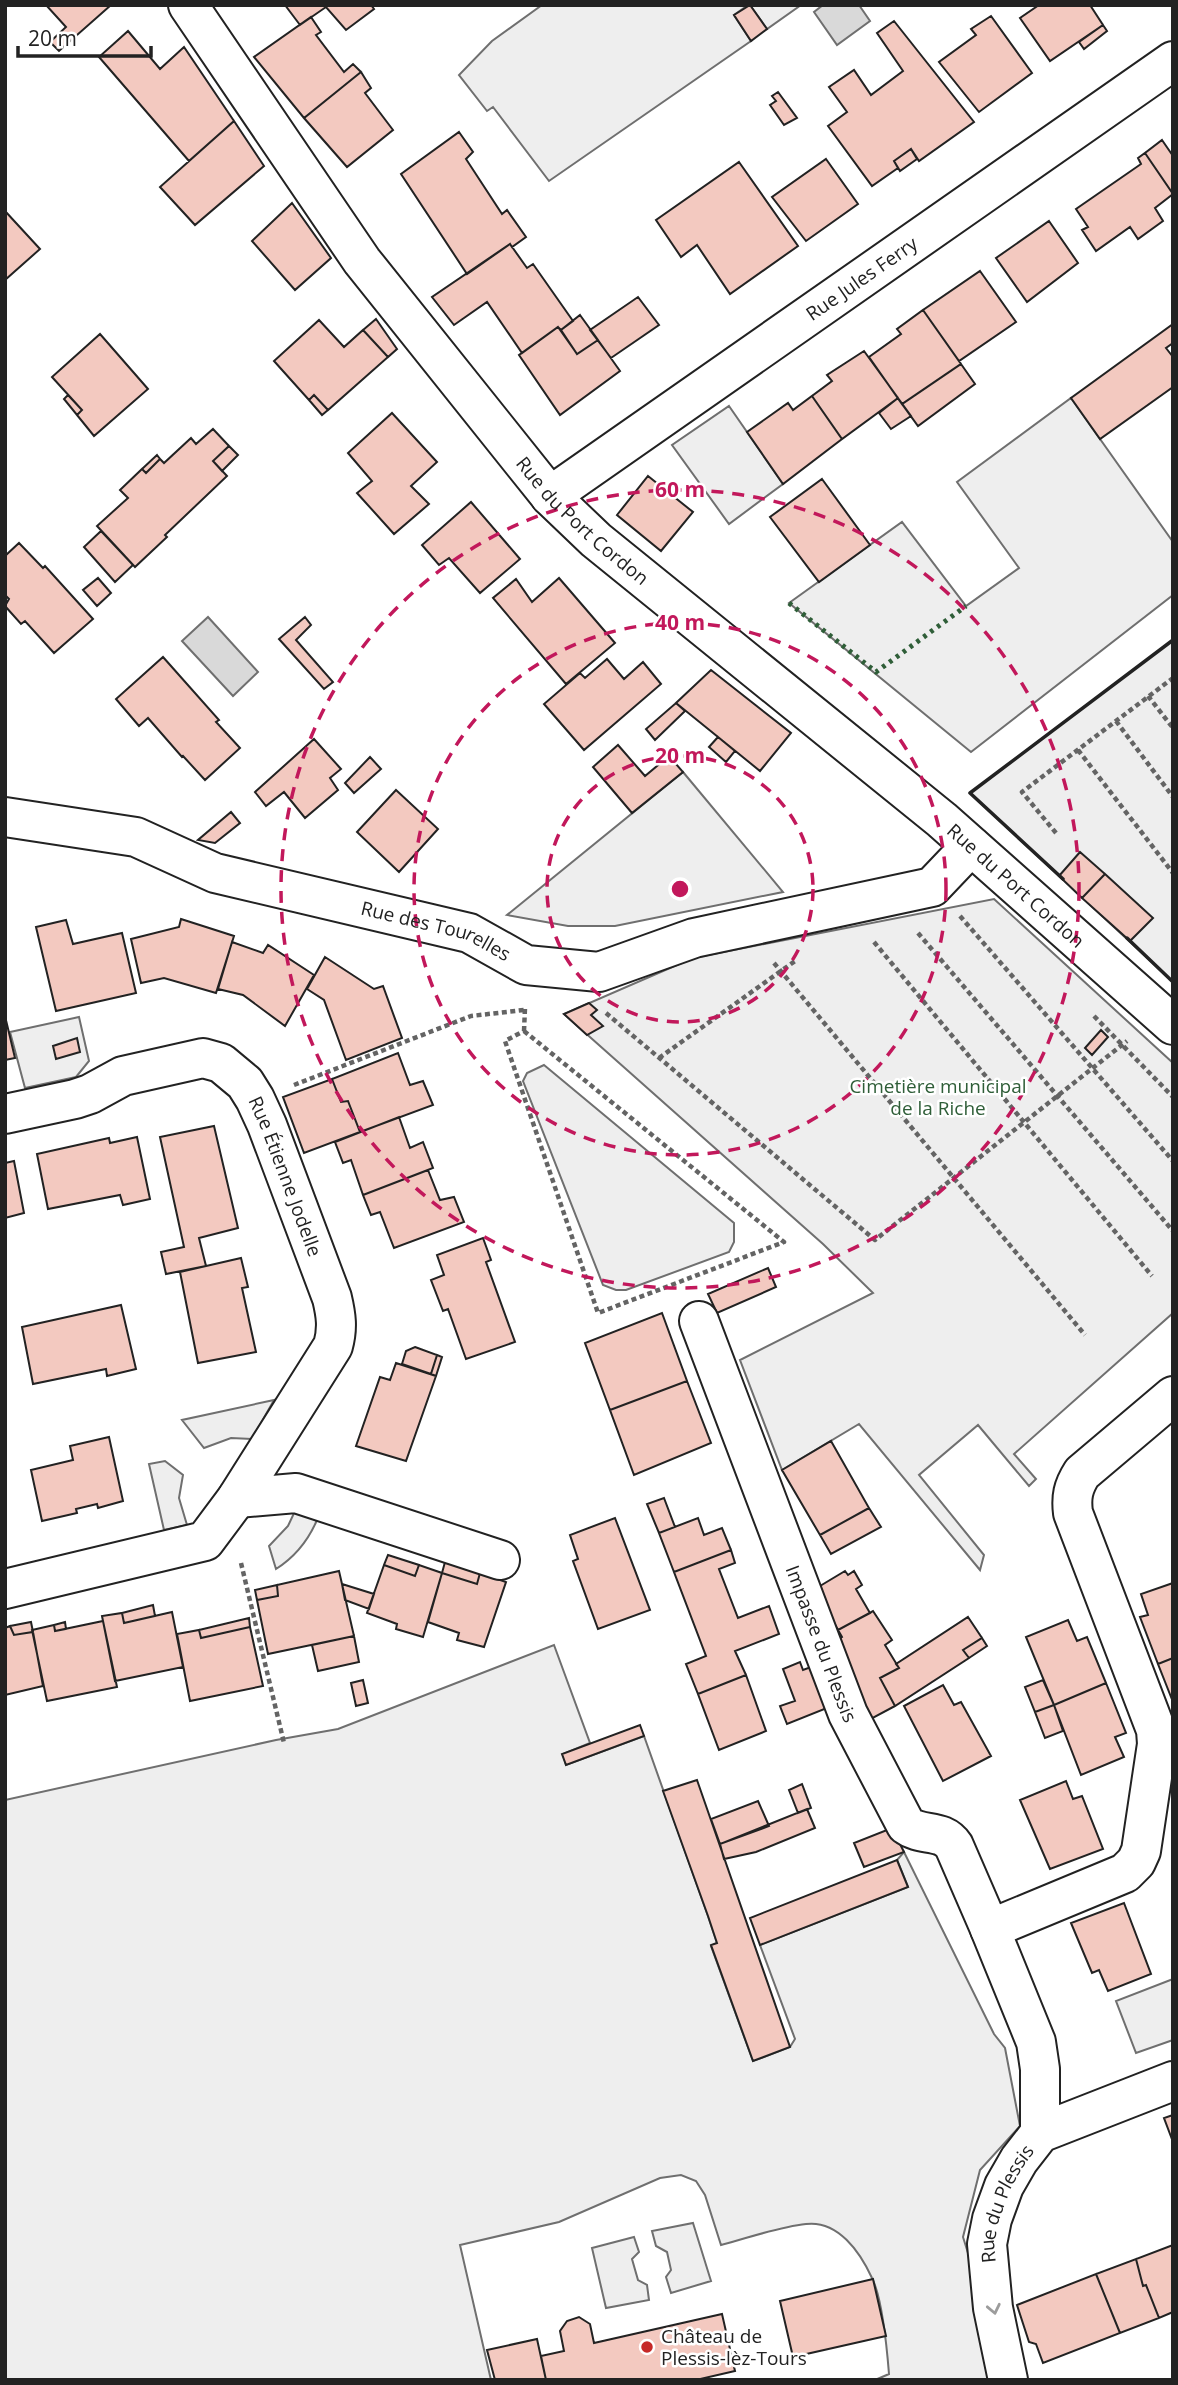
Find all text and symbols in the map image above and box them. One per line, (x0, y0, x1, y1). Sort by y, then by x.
scale bar (18, 14, 150, 58)
text: 20 m (28, 24, 77, 52)
street label: Rue Jules Ferry (801, 230, 923, 327)
street label: Rue du Port Cordon (510, 451, 654, 591)
text: 60 m (655, 475, 705, 503)
text: 40 m (655, 608, 705, 636)
text: 20 m (655, 741, 705, 769)
street label: Rue du Port Cordon (942, 818, 1090, 954)
centre of rings (668, 877, 692, 901)
street label: Rue des Tourelles (358, 895, 515, 967)
park label: Cimetière municipal de la Riche (849, 1073, 1027, 1121)
street label: Rue Étienne Jodelle (242, 1092, 328, 1260)
street label: Impasse du Plessis (780, 1561, 863, 1727)
street label: Rue du Plessis (974, 2139, 1039, 2264)
one-way arrow (986, 2303, 1001, 2315)
place label: Château de Plessis-lèz-Tours (661, 2323, 807, 2371)
marker: Château de Plessis-lèz-Tours (639, 2339, 655, 2355)

